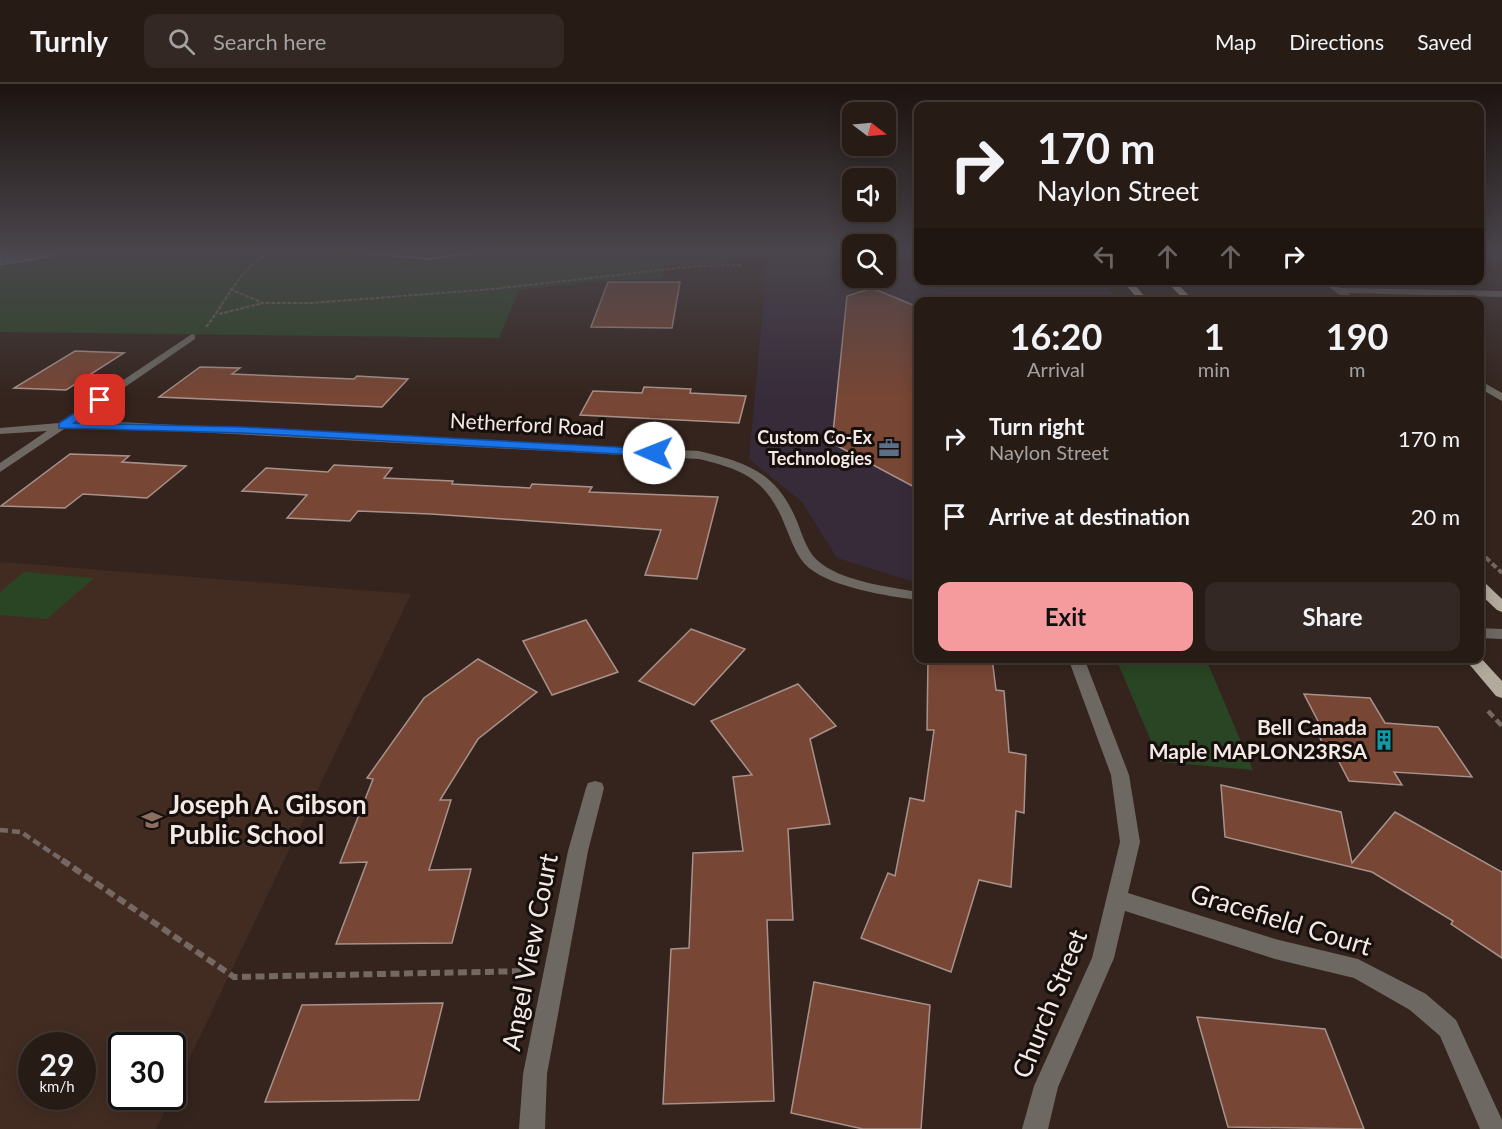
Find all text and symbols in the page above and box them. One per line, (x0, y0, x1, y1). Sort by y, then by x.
search box (144, 14, 564, 68)
text: Turnly (30, 24, 108, 58)
icon: search (165, 25, 198, 58)
text: Search here (213, 28, 326, 55)
text: Map (1215, 29, 1256, 54)
text: Directions (1289, 29, 1384, 54)
text: Saved (1417, 29, 1472, 54)
north arrow (842, 102, 896, 156)
map controls (842, 102, 896, 288)
text: 170 m (1037, 123, 1155, 173)
icon: right (938, 126, 1016, 204)
button: sound (842, 168, 896, 222)
text: Naylon Street (1037, 174, 1199, 207)
button: search (842, 234, 896, 288)
icon: left (1088, 240, 1121, 273)
icon: ahead (1151, 240, 1184, 273)
icon: ahead (1214, 240, 1247, 273)
icon: right (1277, 240, 1310, 273)
text: 16:20 (1010, 314, 1102, 358)
text: 1 (1204, 314, 1225, 358)
text: 190 (1326, 314, 1388, 358)
text: Arrival (1027, 357, 1085, 381)
text: min (1198, 357, 1230, 381)
text: m (1349, 357, 1365, 381)
pin (74, 374, 125, 425)
icon: arrive (83, 383, 116, 416)
street label: Netherford Road (449, 407, 605, 440)
text: Turn right (989, 413, 1084, 440)
position arrow (622, 421, 686, 485)
icon: right (938, 422, 971, 455)
text: 170 m (1398, 425, 1460, 452)
place label: Custom Co-Ex Technologies (757, 426, 873, 469)
office icon: Custom Co-Ex Technologies (877, 436, 901, 460)
text: Naylon Street (989, 440, 1109, 464)
icon: arrive (938, 500, 971, 533)
text: Arrive at destination (989, 503, 1190, 530)
text: 20 m (1411, 503, 1460, 530)
button: Exit (938, 582, 1193, 651)
button: Share (1205, 582, 1460, 651)
place label: Bell Canada Maple MAPLON23RSA (1149, 714, 1367, 763)
building icon: Bell Canada Maple MAPLON23RSA (1372, 728, 1396, 752)
place label: Joseph A. Gibson Public School (169, 788, 367, 850)
school or university icon: Joseph A. Gibson Public School (140, 808, 164, 832)
street label: Angel View Court (494, 850, 564, 1053)
street label: Gracefield Court (1187, 876, 1376, 962)
street label: Church Street (1005, 924, 1094, 1083)
speed limit sign: 30 (108, 1032, 186, 1110)
text: 29 (40, 1046, 74, 1082)
text: km/h (39, 1077, 75, 1095)

